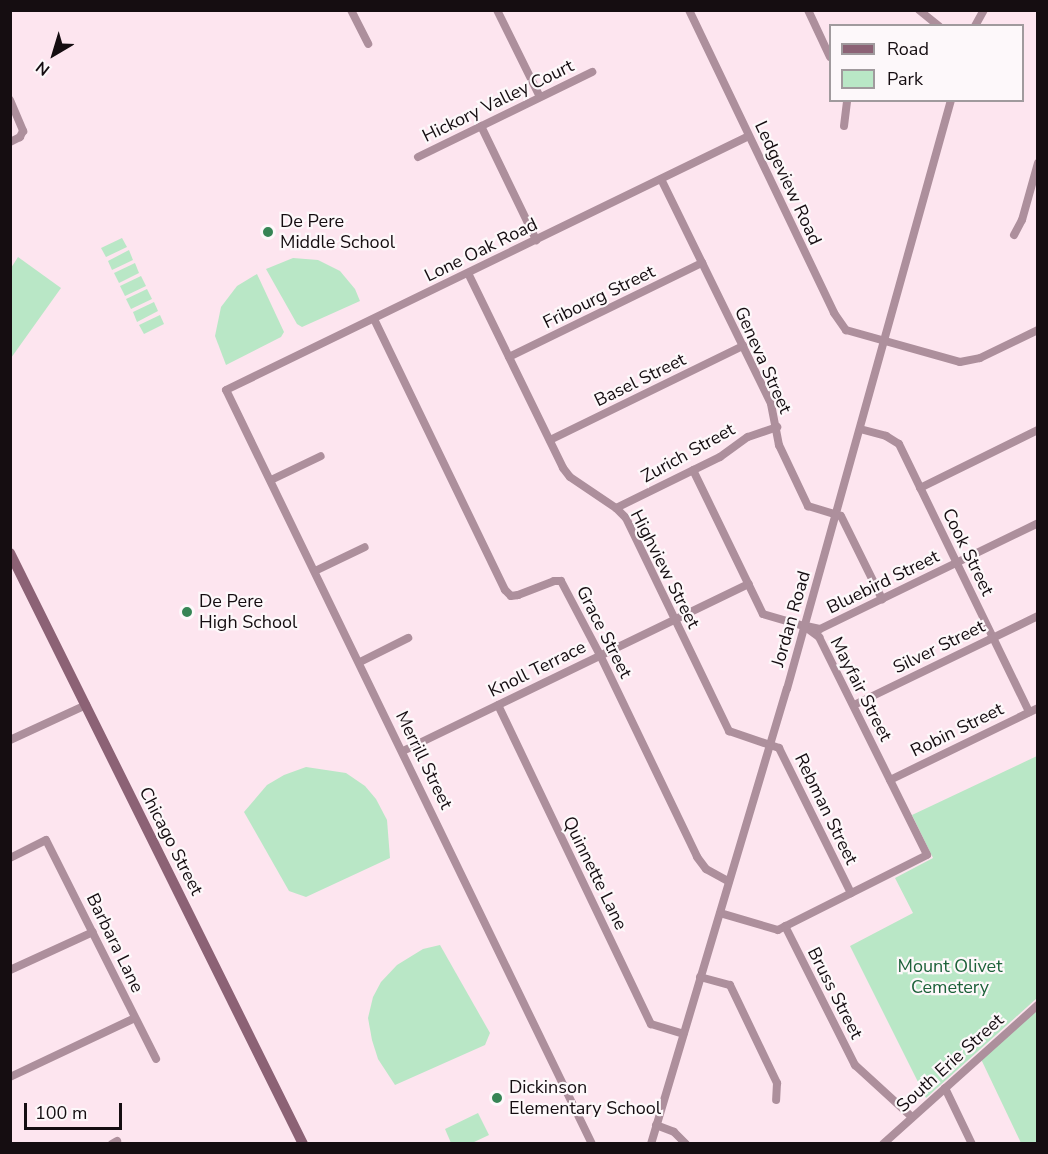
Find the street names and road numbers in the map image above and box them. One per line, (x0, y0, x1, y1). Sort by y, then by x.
street label: Hickory Valley Court (419, 55, 577, 147)
street label: Ledgeview Road (750, 118, 826, 248)
street label: Lone Oak Road (421, 213, 541, 287)
street label: Fribourg Street (540, 261, 658, 333)
street label: Geneva Street (730, 303, 796, 417)
street label: Basel Street (591, 349, 689, 411)
street label: Zurich Street (638, 418, 738, 488)
street label: Cook Street (938, 505, 998, 599)
street label: Highview Street (626, 506, 704, 632)
street label: Bluebird Street (823, 545, 943, 619)
street label: Jordan Road (767, 568, 815, 670)
street label: Grace Street (572, 582, 636, 682)
street label: Silver Street (890, 616, 988, 678)
street label: Mayfair Street (825, 633, 897, 745)
street label: Knoll Terrace (485, 636, 589, 702)
street label: Robin Street (907, 698, 1007, 762)
street label: Merrill Street (391, 707, 457, 813)
street label: Rebman Street (790, 750, 862, 868)
street label: Chicago Street (134, 783, 208, 899)
street label: Quinnette Lane (558, 813, 632, 933)
street label: Barbara Lane (82, 890, 148, 996)
street label: Bruss Street (803, 944, 867, 1042)
street label: South Erie Street (892, 1009, 1008, 1117)

